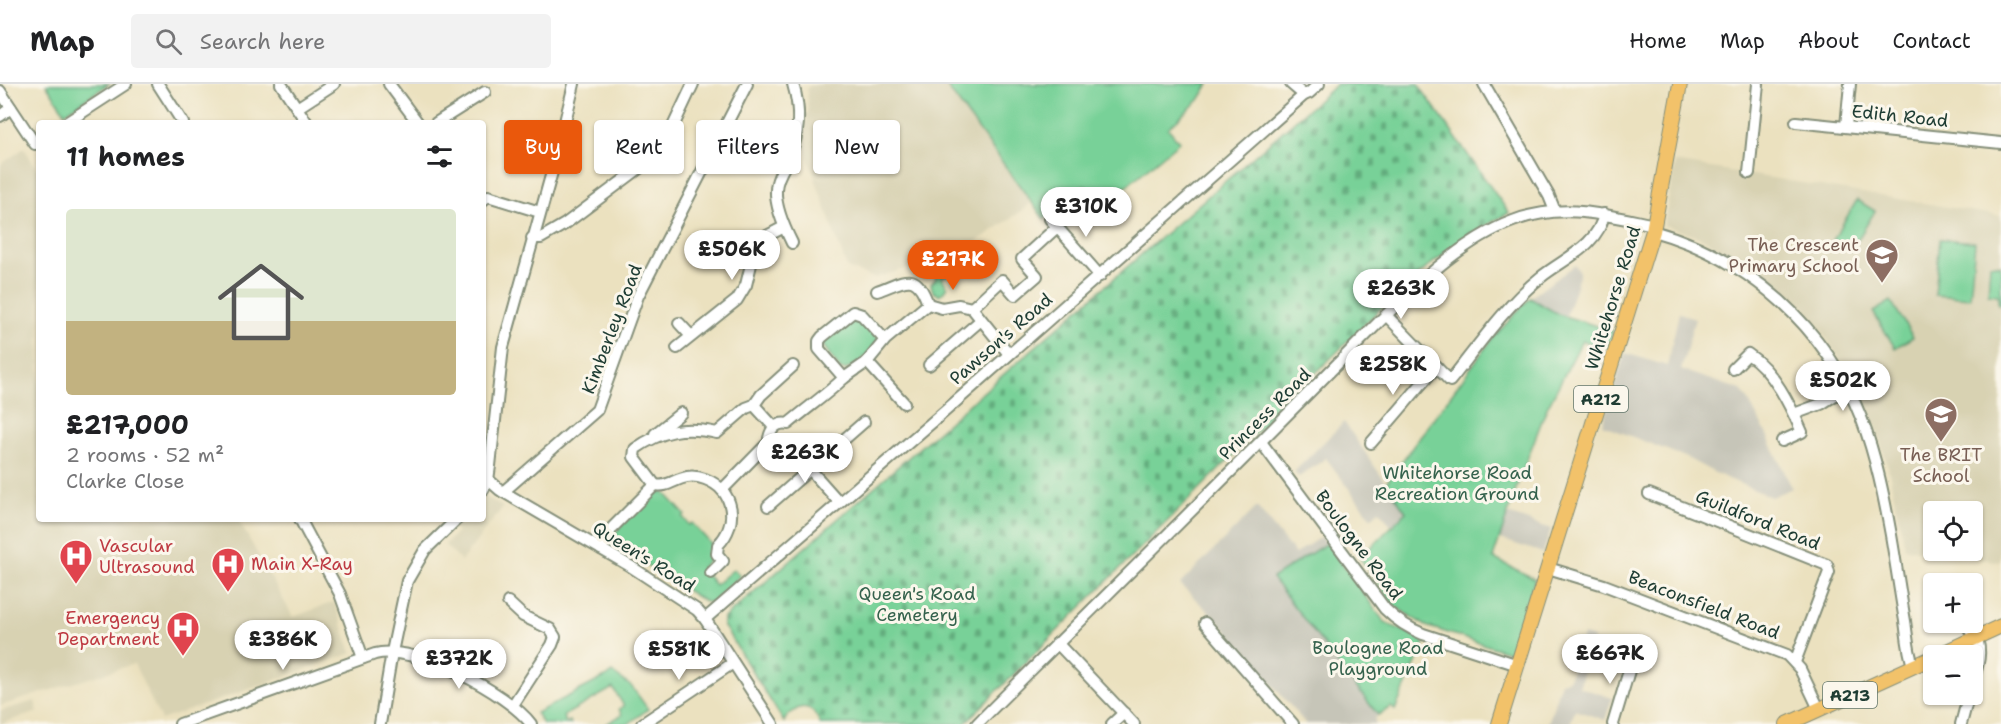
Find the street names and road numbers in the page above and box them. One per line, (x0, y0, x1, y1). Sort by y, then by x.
street label: Edith Road (1850, 99, 1950, 133)
street label: Whitehorse Road (1580, 223, 1646, 373)
street label: Kimberley Road (576, 261, 648, 397)
street label: Pawson's Road (944, 288, 1058, 390)
street label: Princess Road (1214, 363, 1316, 465)
road number: A212 (1574, 386, 1628, 412)
street label: Guildford Road (1692, 484, 1824, 556)
street label: Boulogne Road (1310, 485, 1408, 605)
street label: Queen's Road (588, 516, 700, 598)
street label: Beaconsfield Road (1625, 565, 1783, 645)
road number: A213 (1823, 682, 1877, 708)

